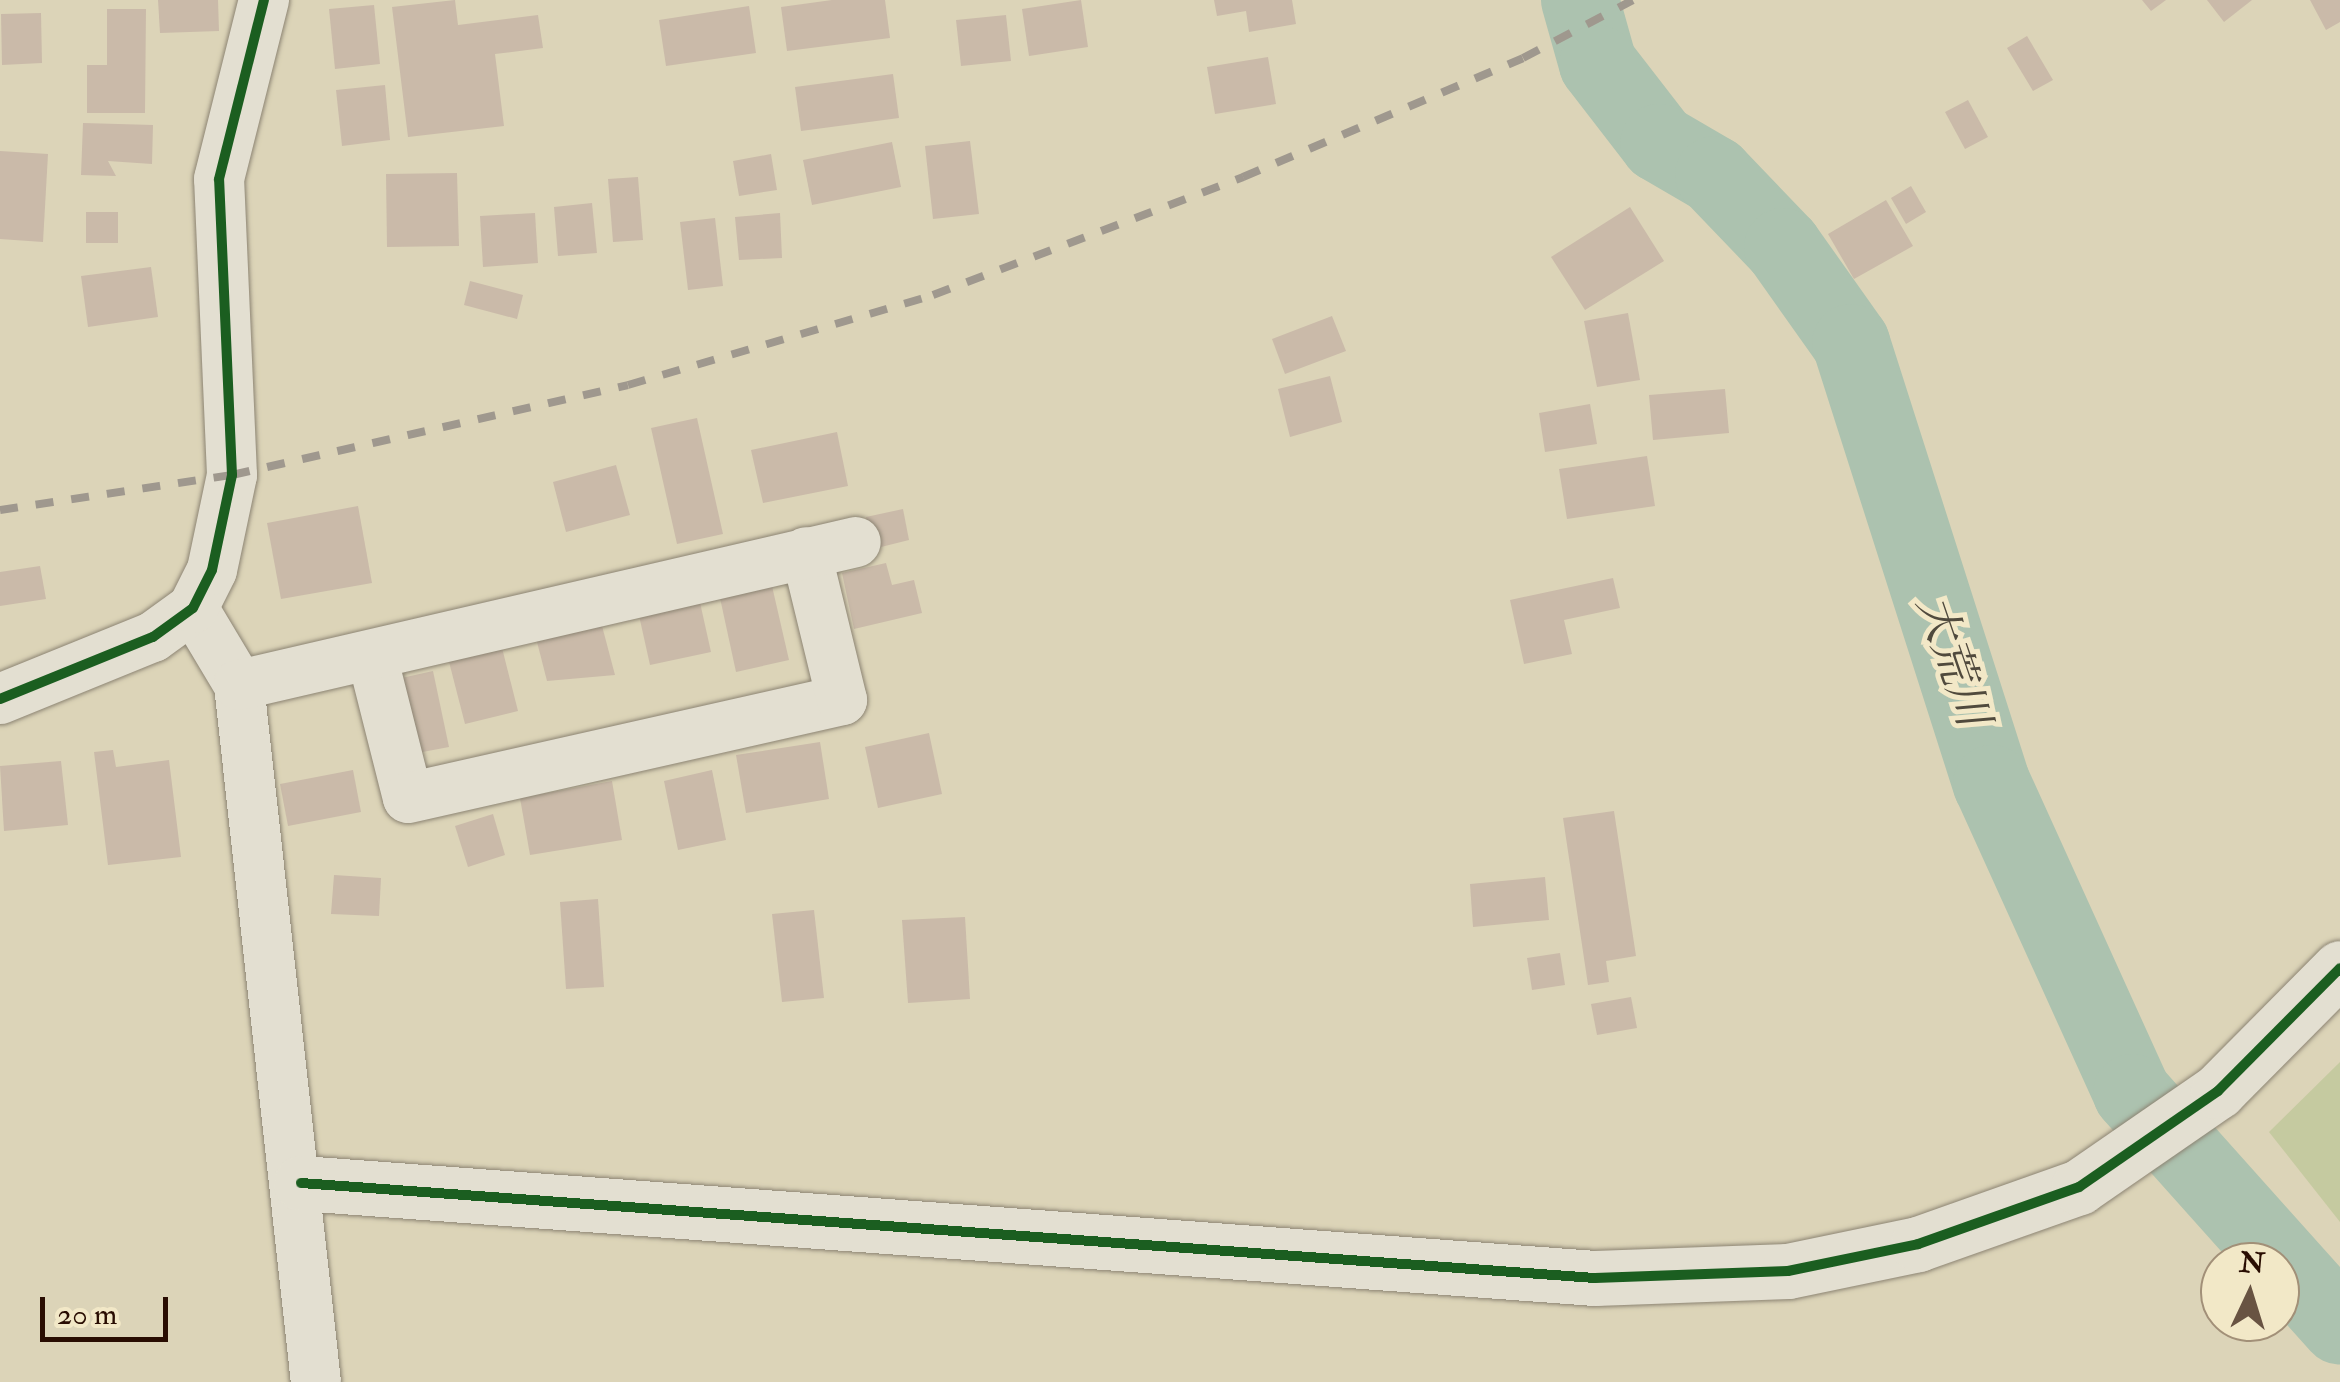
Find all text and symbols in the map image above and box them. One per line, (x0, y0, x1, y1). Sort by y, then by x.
water label: 大荒川 (1904, 588, 2000, 734)
north arrow (2200, 1242, 2300, 1342)
text: N (2238, 1245, 2266, 1282)
scale bar (45, 1277, 172, 1339)
text: 20 m (57, 1296, 117, 1333)

